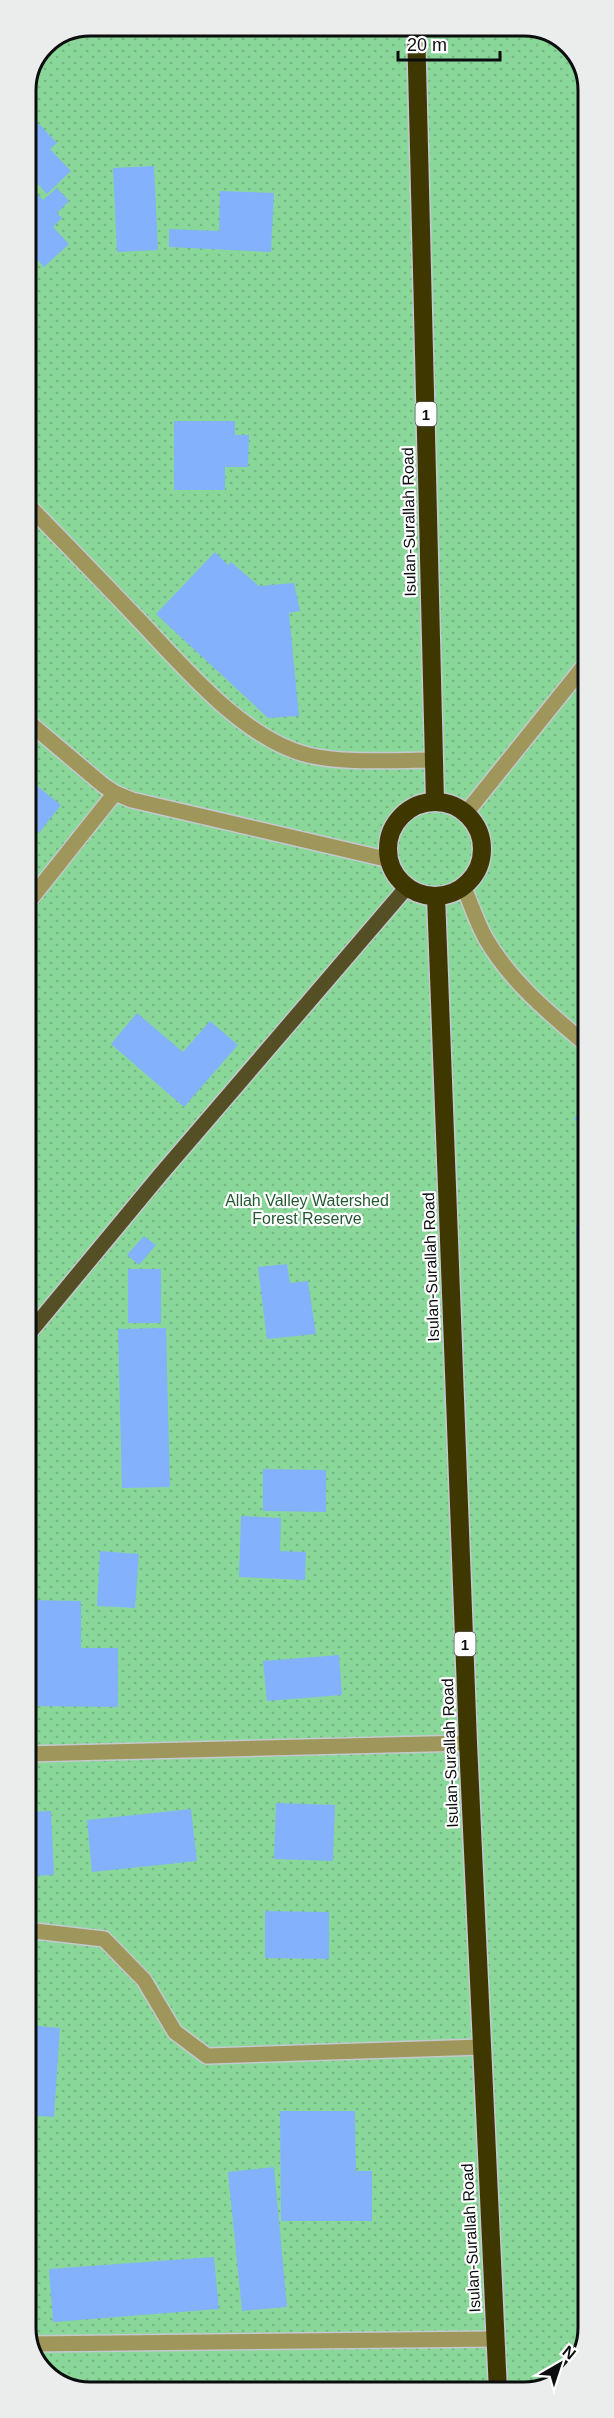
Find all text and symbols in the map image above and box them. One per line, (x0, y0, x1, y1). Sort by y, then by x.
scale bar (398, 24, 500, 62)
text: 20 m (407, 35, 447, 55)
road number: 1 (416, 402, 436, 426)
street label: Isulan-Surallah Road (399, 447, 419, 597)
park label: Allah Valley Watershed Forest Reserve (225, 1192, 389, 1227)
street label: Isulan-Surallah Road (420, 1192, 442, 1342)
road number: 1 (454, 1632, 476, 1656)
street label: Isulan-Surallah Road (439, 1678, 461, 1828)
street label: Isulan-Surallah Road (459, 2163, 483, 2313)
north arrow (530, 2334, 590, 2394)
text: N (559, 2342, 579, 2363)

